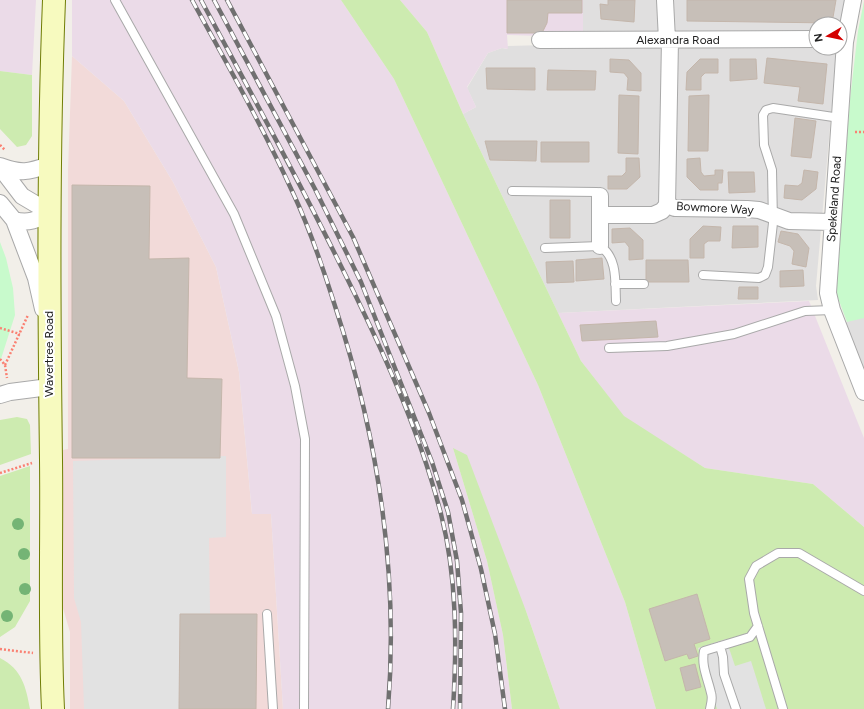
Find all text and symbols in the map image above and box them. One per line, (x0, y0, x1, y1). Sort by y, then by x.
north arrow (808, 16, 848, 56)
text: N (812, 32, 826, 43)
street label: Alexandra Road (636, 33, 720, 47)
street label: Spekeland Road (824, 155, 844, 243)
street label: Bowmore Way (676, 199, 755, 217)
street label: Wavertree Road (42, 311, 56, 397)

